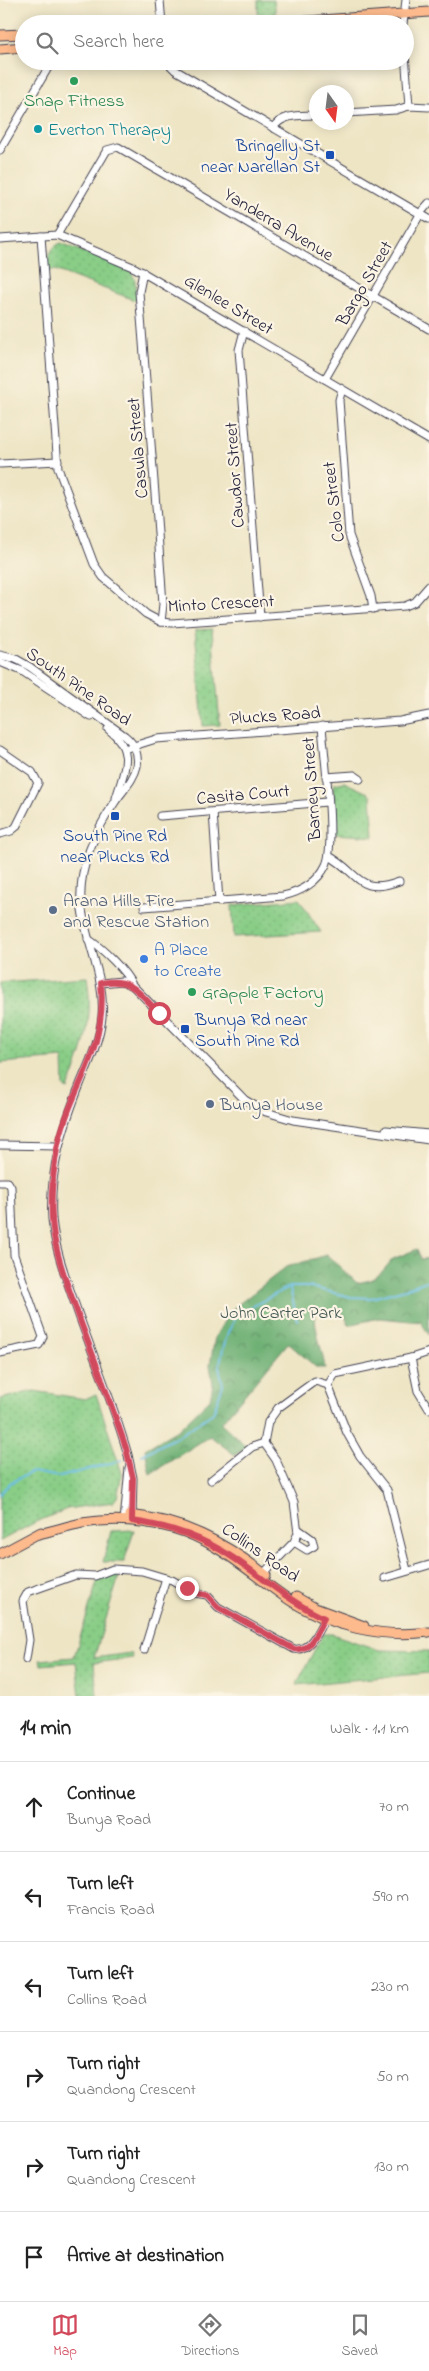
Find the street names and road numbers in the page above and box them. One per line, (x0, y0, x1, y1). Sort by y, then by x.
street label: Yanderra Avenue (218, 183, 339, 269)
street label: Bargo Street (330, 236, 402, 333)
street label: Glenlee Street (178, 269, 278, 343)
street label: Casula Street (122, 396, 156, 500)
street label: Cawdor Street (219, 421, 253, 529)
street label: Colo Street (317, 460, 353, 544)
street label: Minto Crescent (167, 589, 275, 621)
street label: South Pine Road (20, 642, 136, 734)
street label: Plucks Road (229, 701, 322, 733)
street label: Barney Street (296, 736, 330, 843)
street label: Casita Court (196, 779, 291, 813)
street label: Collins Road (216, 1517, 304, 1590)

